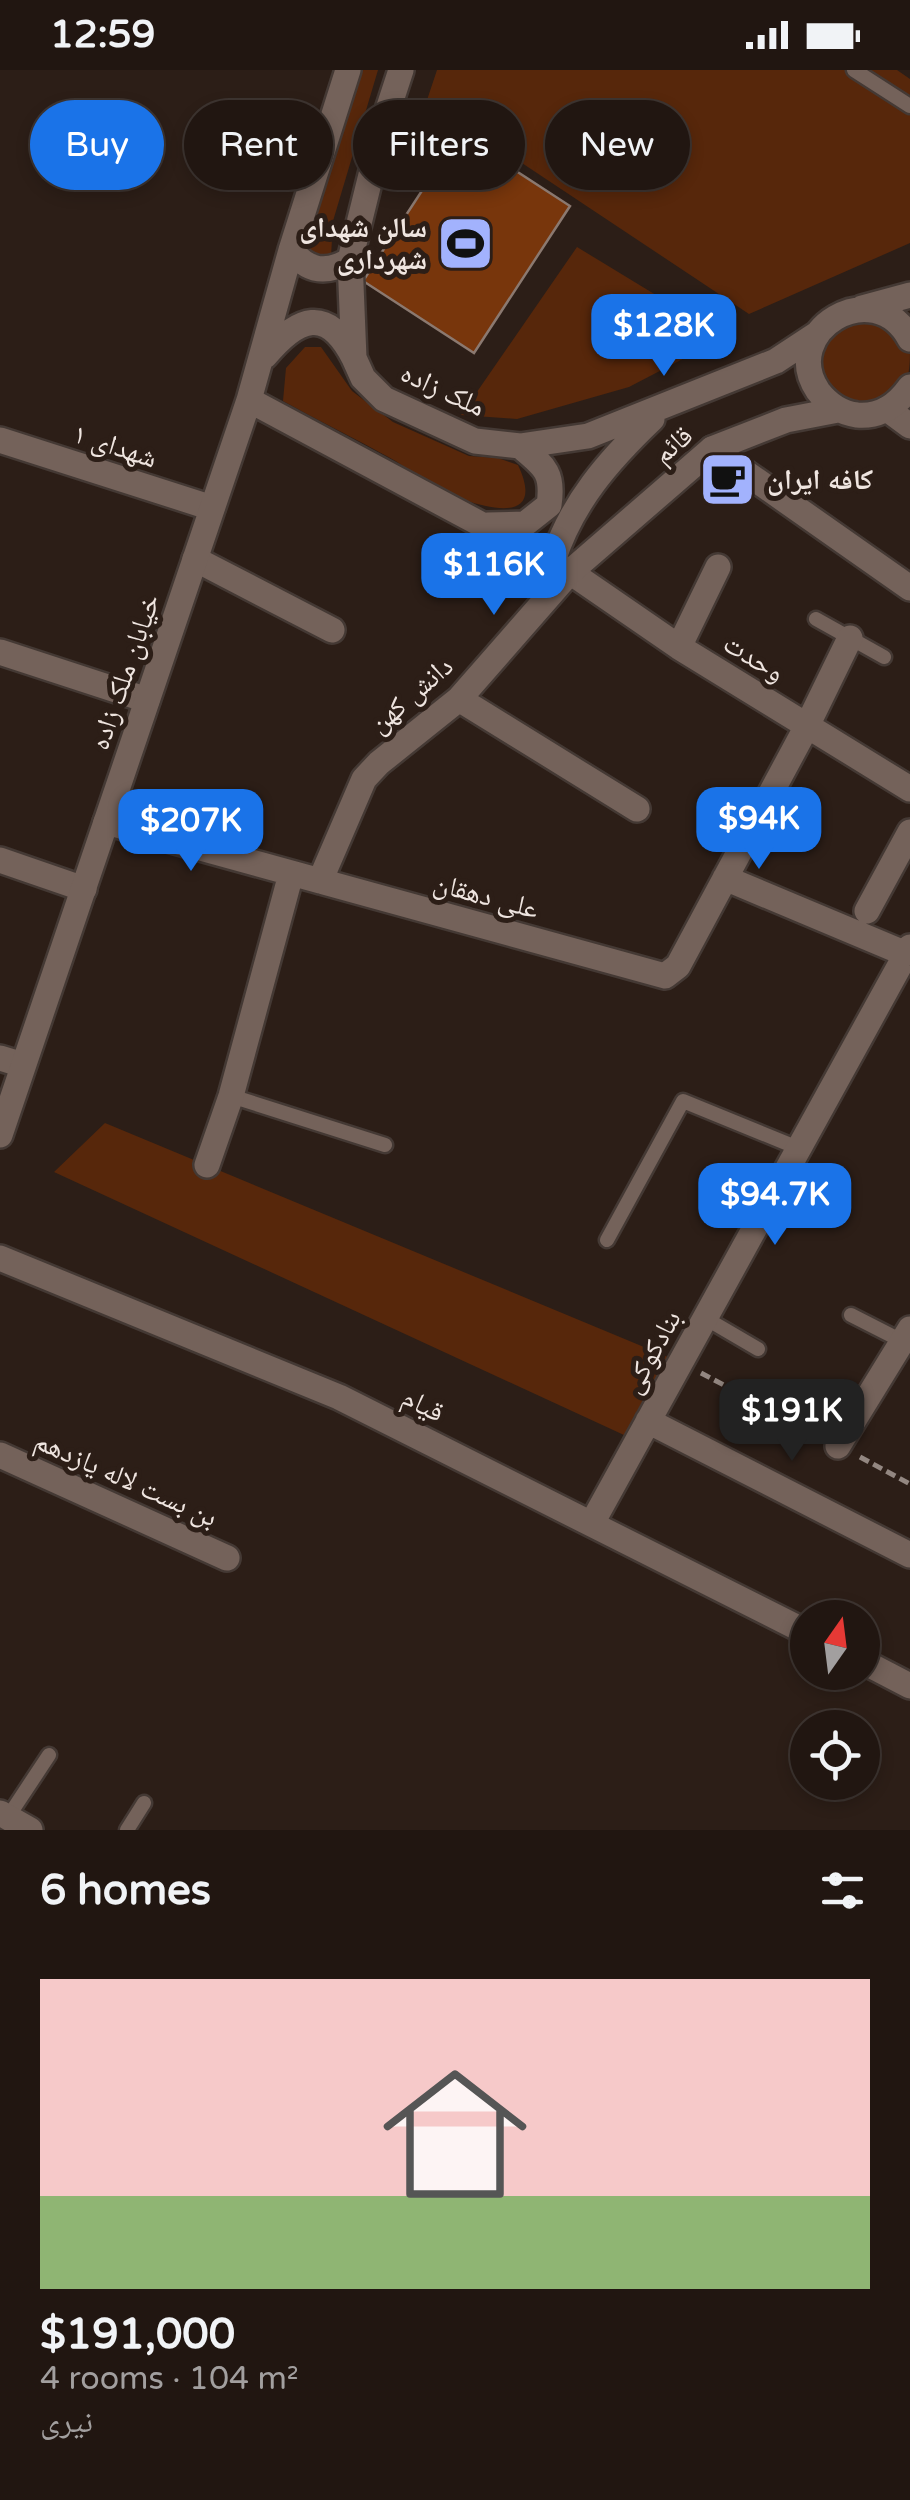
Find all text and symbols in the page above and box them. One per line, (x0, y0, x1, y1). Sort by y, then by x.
text: 12:59 (50, 12, 155, 58)
chip: Buy (30, 100, 164, 190)
chip: Rent (184, 100, 333, 190)
chip: Filters (353, 100, 525, 190)
chip: New (545, 100, 690, 190)
place label: سالن شهدای شهرداری (299, 211, 427, 277)
sports icon: سالن شهدای شهرداری (436, 214, 496, 274)
pin: $128K (594, 294, 734, 379)
text: $128K (613, 307, 715, 345)
street label: ملک زاده (395, 356, 491, 424)
street label: شهدای ۱ (69, 417, 161, 475)
street label: قائم (646, 419, 700, 472)
cafe icon: کافه ایران (698, 450, 758, 510)
place label: کافه ایران (767, 463, 873, 497)
pin: $116K (424, 533, 564, 618)
text: $116K (443, 546, 545, 584)
street label: خیابان ملک زاده (82, 590, 168, 754)
street label: وحدت (717, 626, 791, 690)
street label: دانش کهن (362, 649, 460, 741)
pin: $94K (700, 787, 818, 872)
pin: $207K (121, 789, 261, 874)
text: $94K (718, 800, 800, 838)
text: $207K (140, 802, 242, 840)
street label: علی دهقان (430, 866, 542, 926)
pin: $94.7K (694, 1163, 856, 1248)
text: $94.7K (720, 1176, 830, 1214)
street label: بنادکوکی (615, 1304, 689, 1400)
pin: $191K (722, 1379, 862, 1464)
street label: قیام (396, 1380, 450, 1431)
text: $191K (741, 1392, 843, 1430)
street label: بن بست لاله یازدهم (29, 1424, 223, 1535)
north arrow (790, 1600, 880, 1690)
map controls (790, 1600, 880, 1800)
button: locate (790, 1710, 880, 1800)
icon: filters (815, 1863, 870, 1918)
text: 6 homes (40, 1865, 211, 1916)
icon: home (365, 2044, 545, 2224)
text: $191,000 (40, 2309, 235, 2360)
text: 4 rooms · 104 m² (40, 2360, 299, 2398)
text: نیری (40, 2403, 93, 2441)

